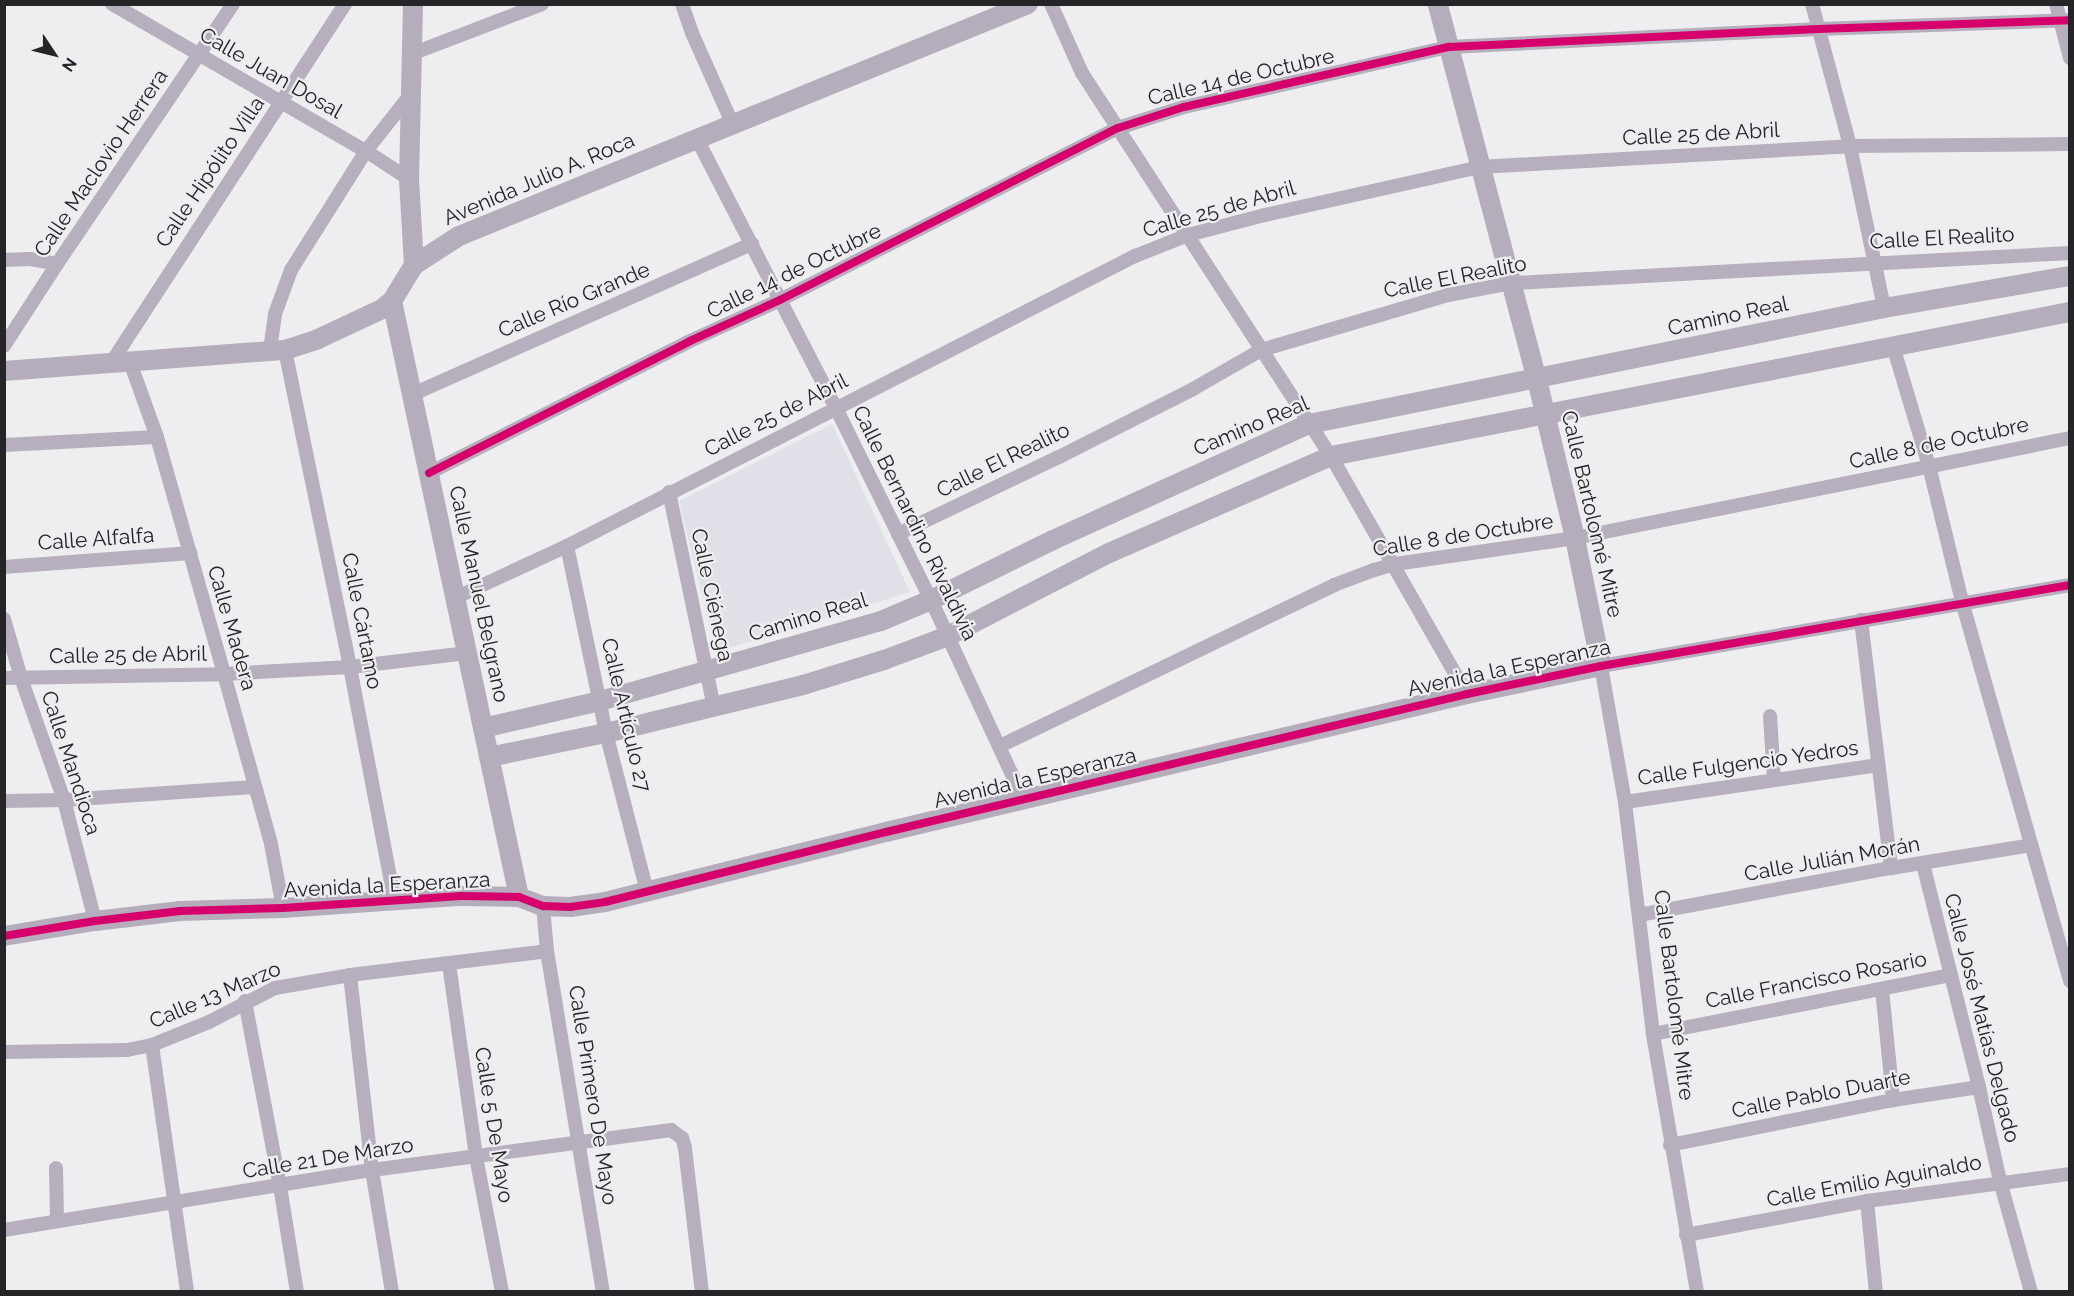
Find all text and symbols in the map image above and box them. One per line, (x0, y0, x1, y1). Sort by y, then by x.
street label: Calle Juan Dosal (195, 22, 347, 124)
north arrow (24, 24, 84, 84)
street label: Calle 14 de Octubre (1145, 43, 1337, 111)
text: N (58, 54, 80, 75)
street label: Calle Maclovio Herrera (29, 64, 173, 262)
street label: Calle Hipólito Villa (150, 92, 270, 252)
street label: Calle 25 de Abril (1621, 117, 1781, 151)
street label: Avenida Julio A. Roca (439, 127, 639, 231)
street label: Calle 25 de Abril (1139, 175, 1299, 243)
street label: Calle 14 de Octubre (703, 218, 885, 324)
street label: Calle El Realito (1869, 222, 2015, 254)
street label: Calle El Realito (1381, 251, 1529, 303)
street label: Calle Río Grande (494, 257, 654, 343)
street label: Camino Real (1665, 291, 1791, 341)
street label: Calle 25 de Abril (700, 368, 852, 462)
street label: Camino Real (1190, 390, 1312, 462)
street label: Calle Bernardino Rivaldivia (847, 401, 983, 645)
street label: Calle Bartolomé Mitre (1556, 408, 1628, 620)
street label: Calle 8 de Octubre (1847, 412, 2031, 474)
street label: Calle El Realito (932, 417, 1074, 503)
street label: Calle Manuel Belgrano (444, 483, 514, 705)
street label: Calle 8 de Octubre (1371, 508, 1555, 562)
street label: Calle Alfalfa (37, 522, 155, 556)
street label: Calle Ciénega (686, 526, 738, 664)
street label: Calle Cártamo (336, 551, 388, 691)
street label: Calle Madera (202, 563, 262, 693)
street label: Camino Real (746, 587, 870, 647)
street label: Avenida la Esperanza (1405, 634, 1613, 702)
street label: Calle Artículo 27 (596, 635, 656, 795)
street label: Calle 25 de Abril (49, 641, 207, 669)
street label: Calle Mandioca (36, 688, 106, 838)
street label: Calle Fulgencio Yedros (1636, 735, 1860, 791)
street label: Avenida la Esperanza (931, 742, 1139, 814)
street label: Calle Julián Morán (1742, 831, 1922, 887)
street label: Avenida la Esperanza (283, 867, 491, 903)
street label: Calle Bartolomé Mitre (1649, 888, 1699, 1102)
street label: Calle José Matías Delgado (1939, 891, 2025, 1145)
street label: Calle Francisco Rosario (1703, 946, 1929, 1014)
street label: Calle 13 Marzo (146, 956, 284, 1034)
street label: Calle Primero De Mayo (563, 983, 623, 1207)
street label: Calle 5 De Mayo (469, 1045, 519, 1205)
street label: Calle Pablo Duarte (1730, 1064, 1912, 1124)
street label: Calle 21 De Marzo (241, 1132, 415, 1184)
street label: Calle Emilio Aguinaldo (1764, 1150, 1984, 1212)

